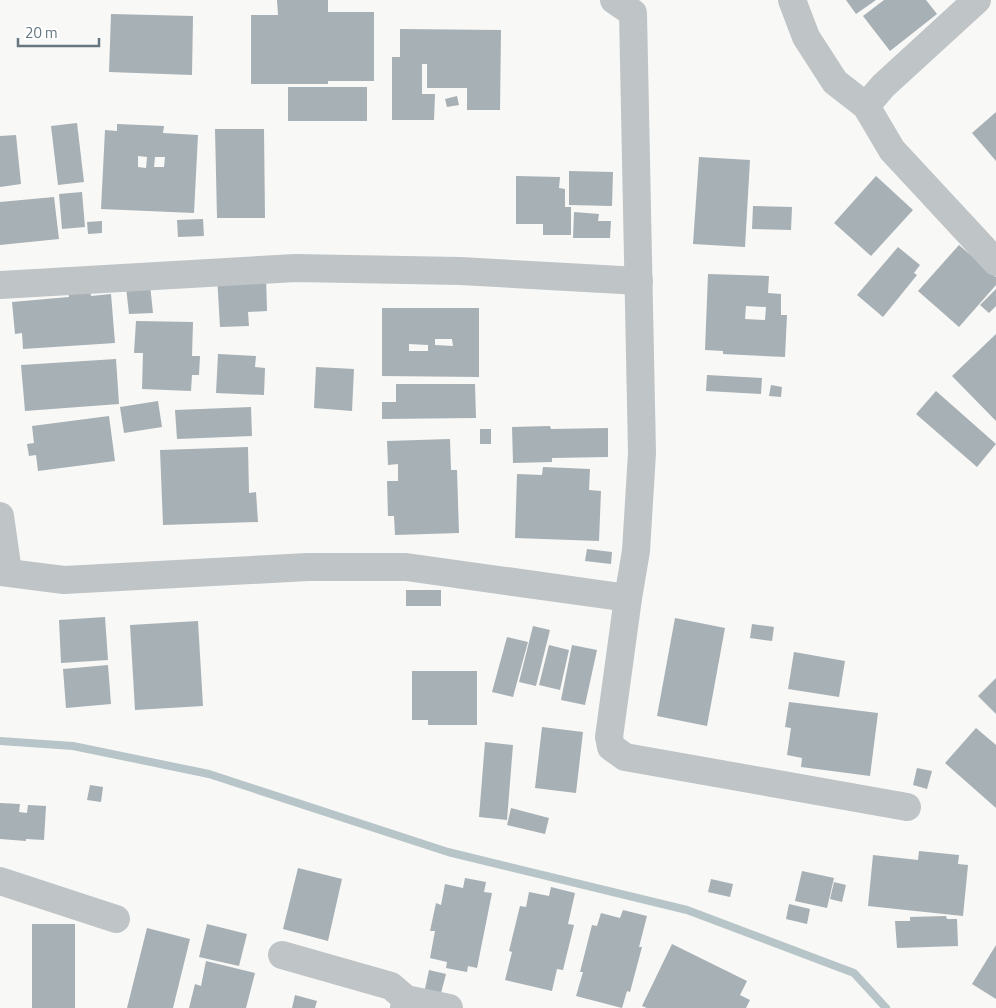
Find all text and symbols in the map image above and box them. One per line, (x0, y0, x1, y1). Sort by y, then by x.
scale bar (18, 15, 99, 47)
text: 20 m (25, 21, 58, 44)

